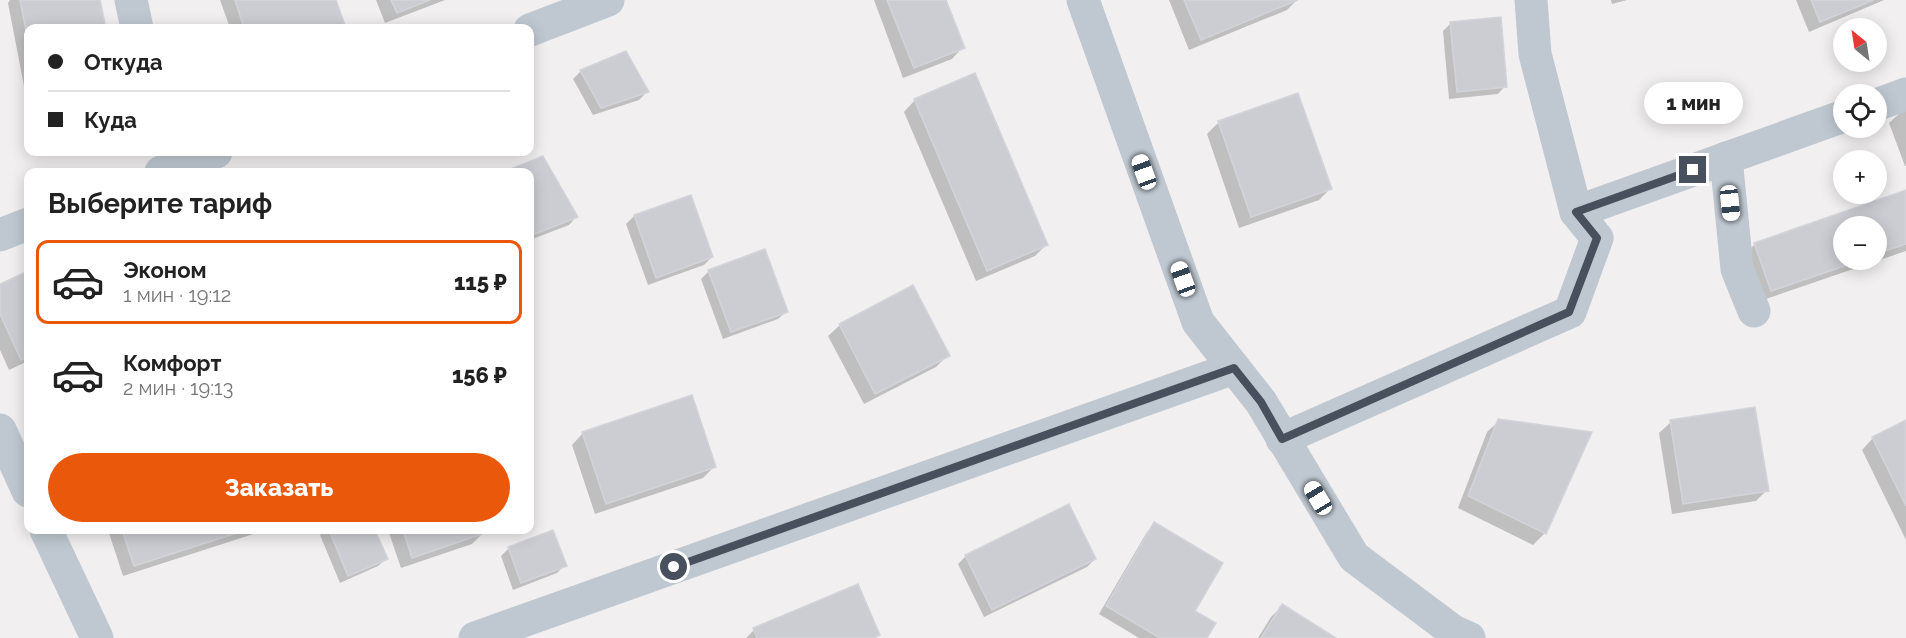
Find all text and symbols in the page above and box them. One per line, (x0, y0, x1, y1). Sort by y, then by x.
north arrow (1833, 18, 1887, 72)
map controls (1833, 18, 1887, 270)
text: Откуда (84, 49, 163, 75)
callout: 1 мин (1644, 83, 1742, 125)
button: locate (1833, 84, 1887, 138)
text: 1 мин (1666, 91, 1721, 115)
text: Куда (84, 107, 137, 133)
button: + (1833, 150, 1887, 204)
car (1129, 152, 1159, 192)
route end (1679, 156, 1706, 183)
car (1719, 184, 1741, 222)
text: Выберите тариф (48, 188, 272, 219)
button: − (1833, 216, 1887, 270)
icon: car (51, 255, 105, 309)
text: Эконом (123, 257, 207, 283)
car (1168, 259, 1198, 299)
text: 115 ₽ (454, 269, 507, 295)
text: 1 мин · 19:12 (123, 283, 231, 307)
icon: car (51, 348, 105, 402)
text: Комфорт (123, 350, 221, 376)
text: 156 ₽ (452, 362, 507, 388)
text: 2 мин · 19:13 (123, 376, 233, 400)
button: Заказать (48, 453, 510, 522)
car (1301, 478, 1335, 518)
route start (660, 553, 687, 580)

